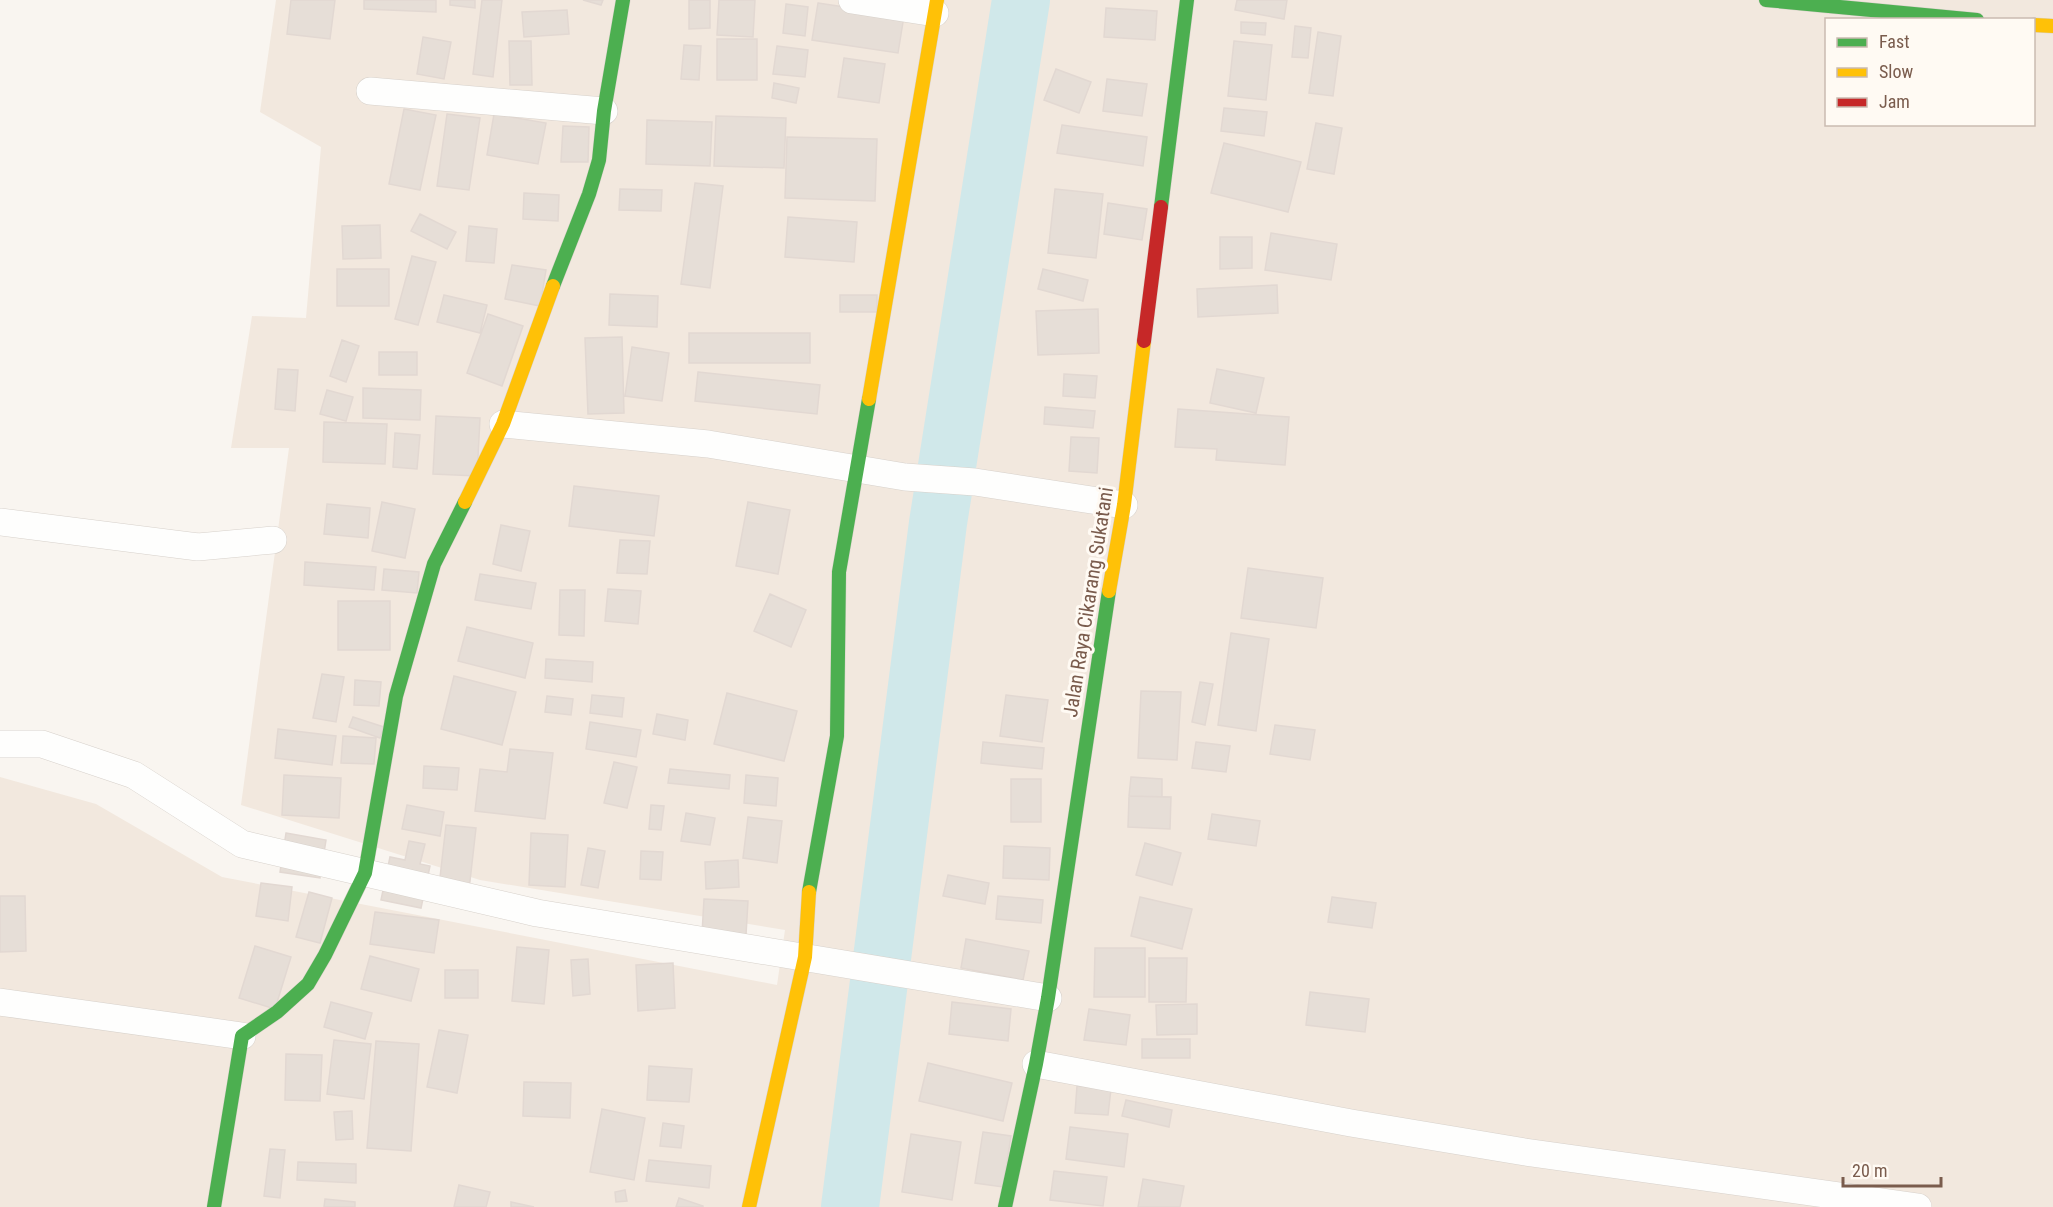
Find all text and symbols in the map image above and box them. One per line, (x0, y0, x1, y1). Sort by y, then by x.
legend (1825, 18, 2035, 126)
text: Fast (1879, 31, 1910, 52)
text: Slow (1879, 61, 1914, 82)
text: Jam (1879, 91, 1910, 112)
street label: Jalan Raya Cikarang Sukatani (1058, 485, 1118, 719)
scale bar (1843, 1150, 1940, 1188)
text: 20 m (1852, 1160, 1887, 1181)

